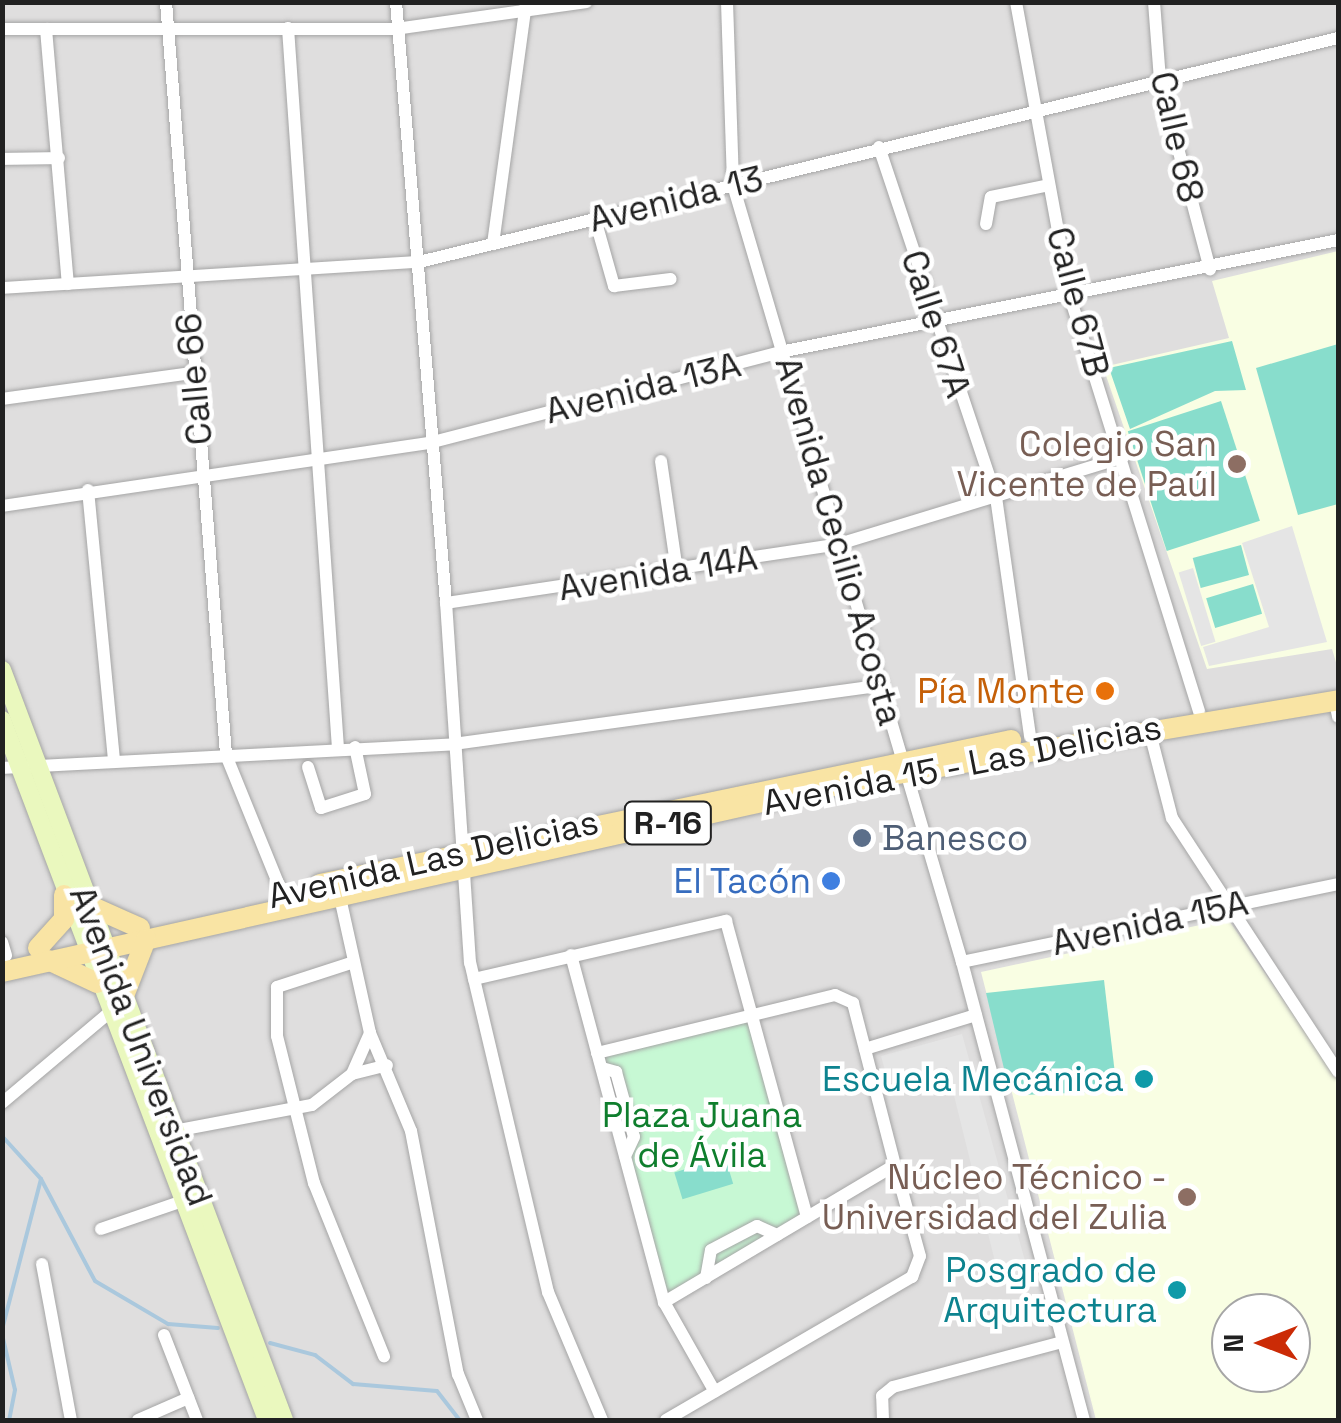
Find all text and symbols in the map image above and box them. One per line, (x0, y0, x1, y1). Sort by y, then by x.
street label: Calle 68 (1142, 68, 1212, 206)
street label: Avenida 13 (585, 157, 767, 241)
street label: Calle 67B (1038, 223, 1118, 381)
street label: Calle 67A (893, 245, 979, 403)
street label: Calle 66 (167, 311, 221, 447)
street label: Avenida 13A (541, 343, 745, 433)
street label: Avenida Cecilio Acosta (766, 352, 912, 730)
place label: Colegio San Vicente de Paúl (956, 423, 1217, 505)
marker: Colegio San Vicente de Paúl (1226, 453, 1248, 475)
street label: Avenida 14A (556, 537, 760, 609)
place label: Pía Monte (917, 670, 1085, 712)
marker: Pía Monte (1094, 680, 1116, 702)
street label: Avenida 15 - Las Delicias (758, 706, 1166, 824)
road number: R-16 (623, 796, 713, 850)
street label: Avenida Las Delicias (264, 801, 602, 917)
place label: Banesco (882, 817, 1028, 859)
marker: Banesco (851, 827, 873, 849)
place label: El Tacón (673, 860, 811, 902)
marker: El Tacón (820, 870, 842, 892)
street label: Avenida Universidad (61, 880, 221, 1212)
street label: Avenida 15A (1048, 882, 1252, 964)
place label: Escuela Mecánica (822, 1058, 1124, 1100)
marker: Escuela Mecánica (1133, 1068, 1155, 1090)
park label: Plaza Juana de Ávila (602, 1094, 802, 1176)
place label: Núcleo Técnico - Universidad del Zulia (822, 1156, 1167, 1238)
marker: Núcleo Técnico - Universidad del Zulia (1176, 1186, 1198, 1208)
place label: Posgrado de Arquitectura (943, 1249, 1157, 1331)
marker: Posgrado de Arquitectura (1166, 1279, 1188, 1301)
north arrow (1211, 1293, 1311, 1393)
text: N (1215, 1334, 1251, 1352)

